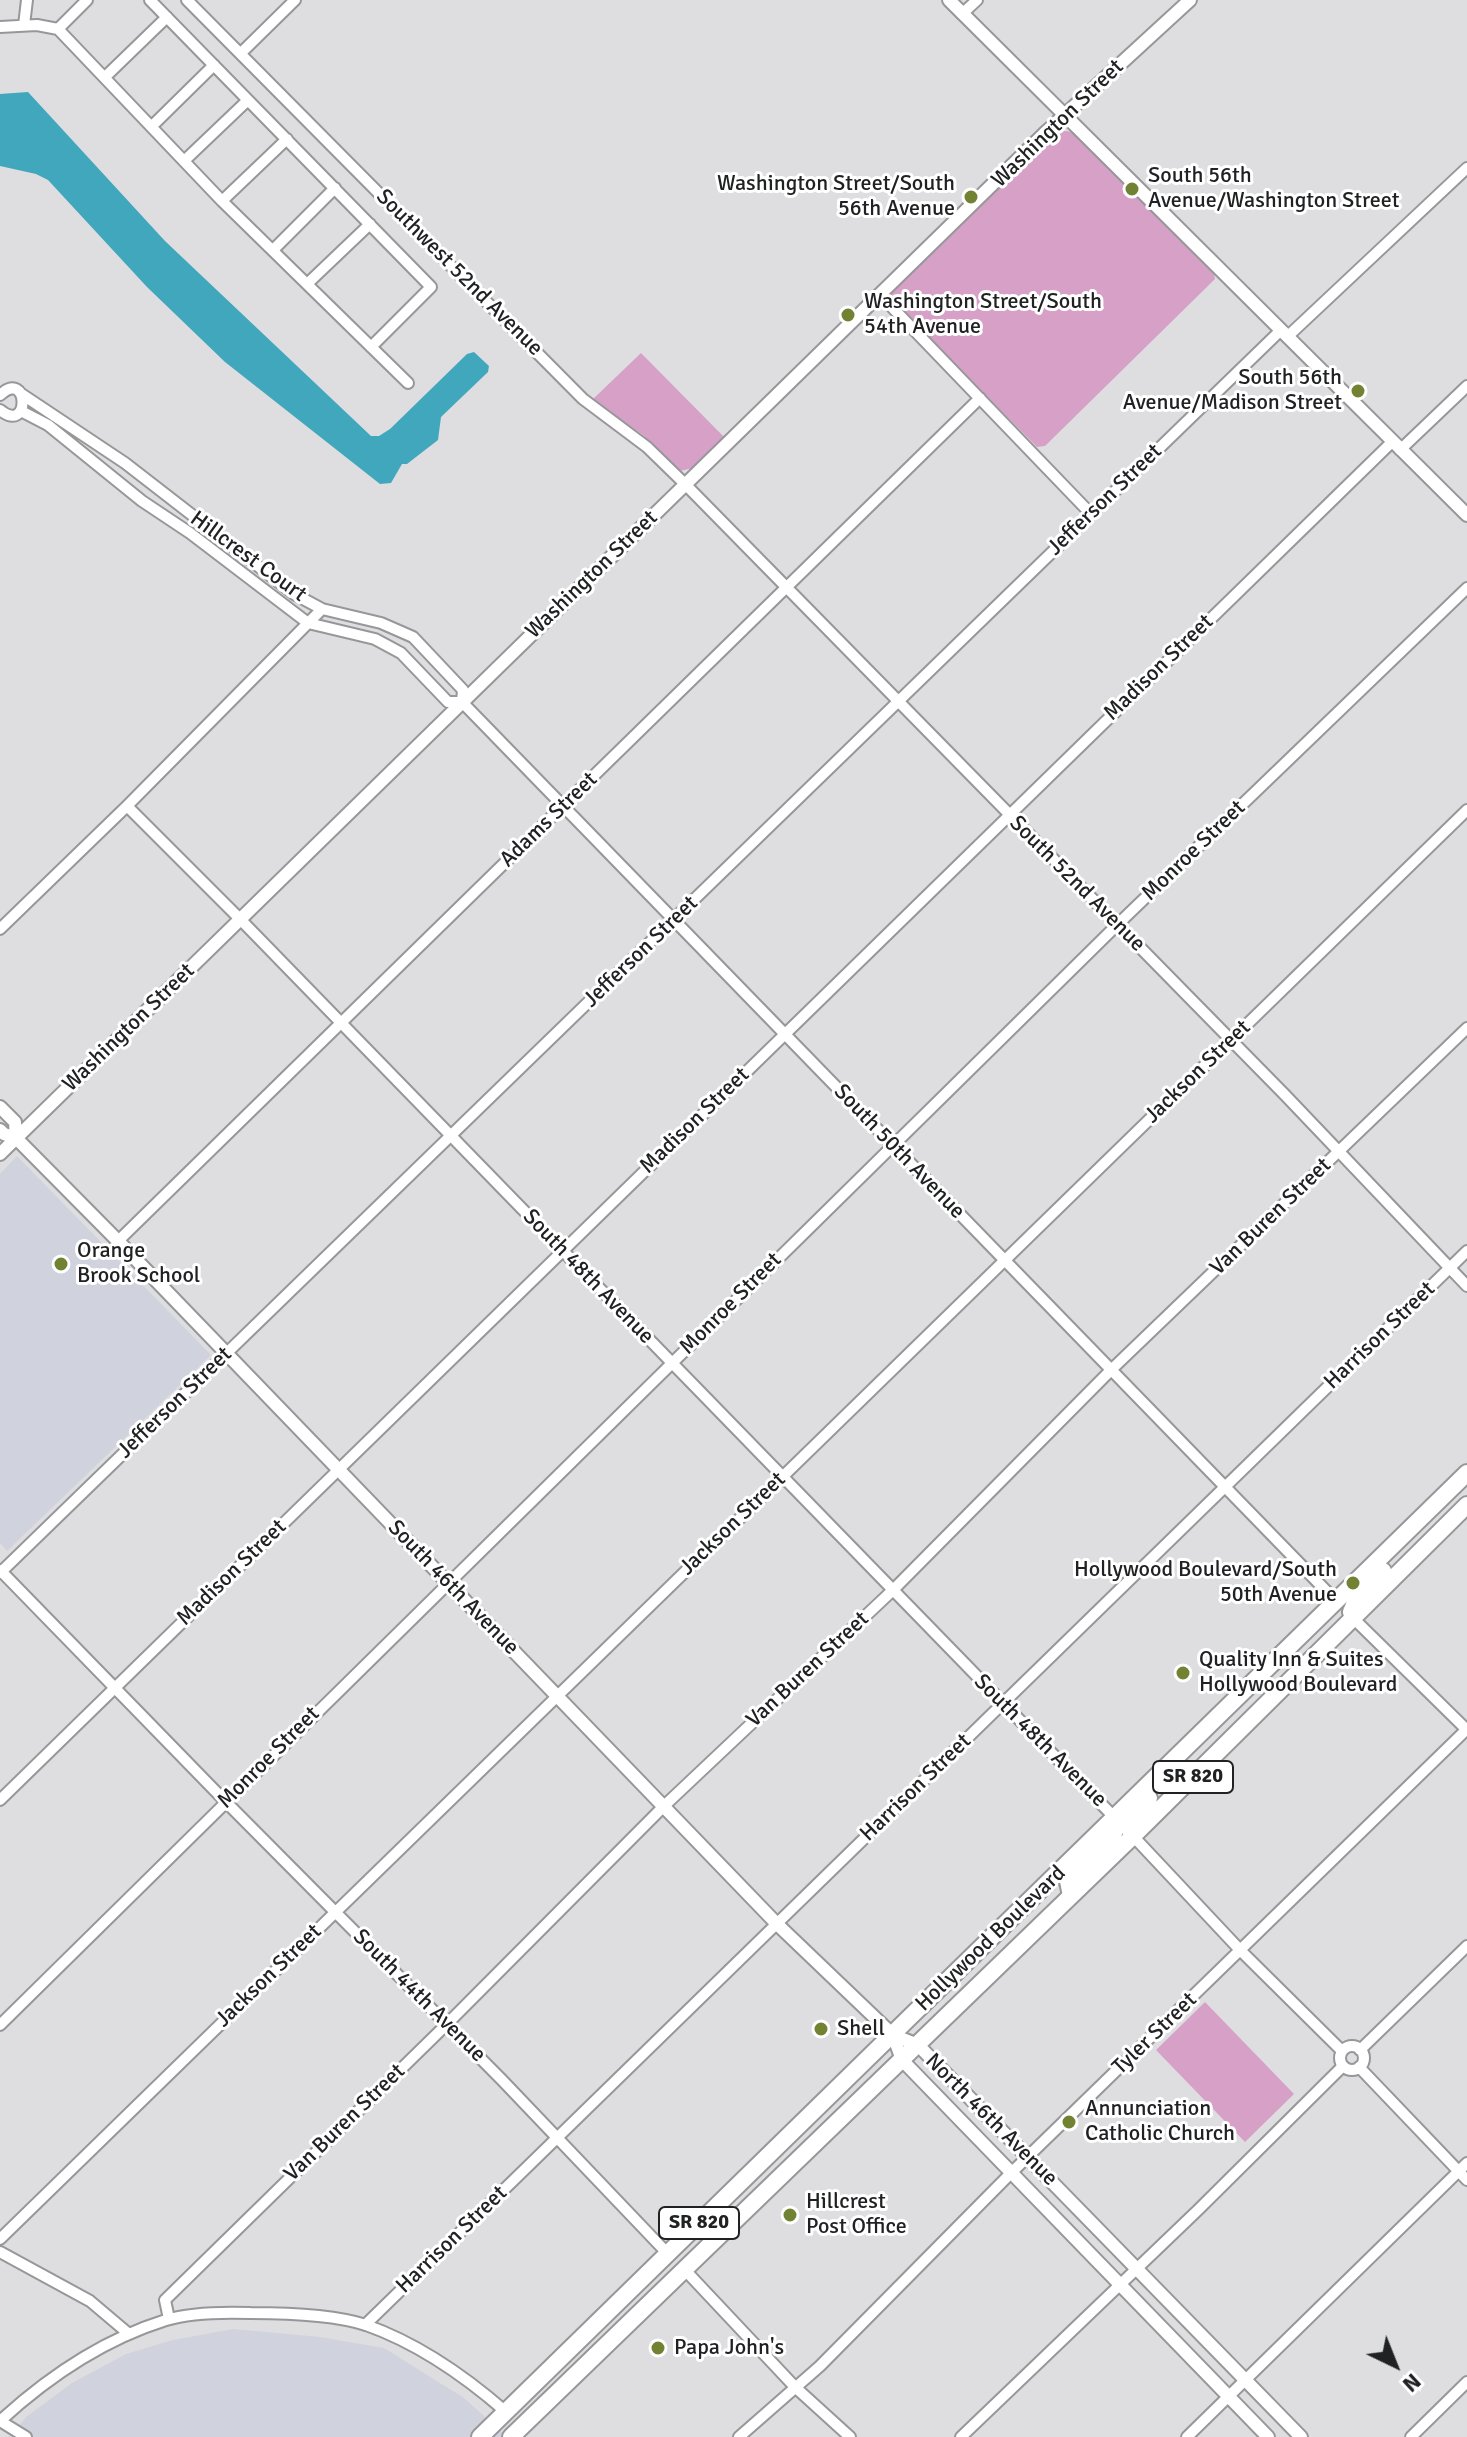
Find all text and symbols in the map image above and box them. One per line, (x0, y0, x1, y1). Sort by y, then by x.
street label: Washington Street (986, 54, 1130, 194)
place label: South 56th Avenue/Washington Street (1148, 163, 1399, 214)
place label: Washington Street/South 56th Avenue (717, 171, 955, 222)
marker: South 56th Avenue/Washington Street (1123, 180, 1141, 198)
street label: Southwest 52nd Avenue (370, 184, 548, 362)
marker: Washington Street/South 56th Avenue (962, 188, 980, 206)
place label: Washington Street/South 54th Avenue (864, 289, 1102, 340)
marker: Washington Street/South 54th Avenue (839, 306, 857, 324)
place label: South 56th Avenue/Madison Street (1123, 365, 1342, 416)
marker: South 56th Avenue/Madison Street (1349, 382, 1367, 400)
street label: Jefferson Street (1042, 439, 1168, 561)
street label: Washington Street (520, 505, 664, 645)
street label: Hillcrest Court (185, 506, 311, 608)
street label: Madison Street (1099, 609, 1219, 727)
street label: Adams Street (495, 767, 603, 873)
street label: Monroe Street (1137, 795, 1251, 907)
street label: South 52nd Avenue (1004, 811, 1150, 957)
street label: Jefferson Street (578, 891, 704, 1013)
street label: Washington Street (57, 958, 201, 1098)
street label: Jackson Street (1140, 1015, 1256, 1129)
street label: Madison Street (635, 1062, 755, 1180)
street label: South 50th Avenue (828, 1079, 970, 1225)
street label: Van Buren Street (1205, 1153, 1337, 1281)
street label: South 48th Avenue (517, 1204, 659, 1350)
place label: Orange Brook School (77, 1238, 200, 1290)
street label: Monroe Street (674, 1247, 788, 1361)
marker: Orange Brook School (52, 1255, 70, 1273)
street label: Harrison Street (1319, 1277, 1441, 1395)
street label: Jefferson Street (112, 1342, 238, 1464)
street label: Jackson Street (675, 1467, 791, 1581)
street label: Madison Street (172, 1514, 292, 1632)
street label: South 46th Avenue (382, 1515, 524, 1661)
place label: Hollywood Boulevard/South 50th Avenue (1074, 1557, 1337, 1608)
marker: Hollywood Boulevard/South 50th Avenue (1344, 1574, 1362, 1592)
street label: Van Buren Street (741, 1606, 875, 1734)
place label: Quality Inn & Suites Hollywood Boulevard (1199, 1647, 1397, 1698)
marker: Quality Inn & Suites Hollywood Boulevard (1174, 1664, 1192, 1682)
street label: South 48th Avenue (968, 1669, 1112, 1813)
street label: Monroe Street (212, 1701, 326, 1815)
street label: Harrison Street (855, 1729, 977, 1847)
road number: SR 820 (1153, 1761, 1233, 1793)
street label: Hollywood Boulevard (910, 1861, 1072, 2017)
street label: Jackson Street (211, 1919, 327, 2033)
street label: South 44th Avenue (347, 1924, 491, 2068)
street label: Tyler Street (1107, 1987, 1203, 2081)
place label: Shell (837, 2016, 885, 2042)
marker: Shell (812, 2020, 830, 2038)
street label: North 46th Avenue (919, 2048, 1063, 2192)
street label: Van Buren Street (279, 2059, 411, 2187)
place label: Annunciation Catholic Church (1085, 2096, 1235, 2148)
marker: Annunciation Catholic Church (1060, 2113, 1078, 2131)
street label: Harrison Street (391, 2181, 513, 2299)
place label: Hillcrest Post Office (806, 2189, 907, 2240)
marker: Hillcrest Post Office (781, 2206, 799, 2224)
road number: SR 820 (659, 2207, 739, 2239)
north arrow (1355, 2325, 1435, 2405)
place label: Papa John's (674, 2335, 784, 2361)
marker: Papa John's (649, 2339, 667, 2357)
text: N (1397, 2368, 1427, 2398)

